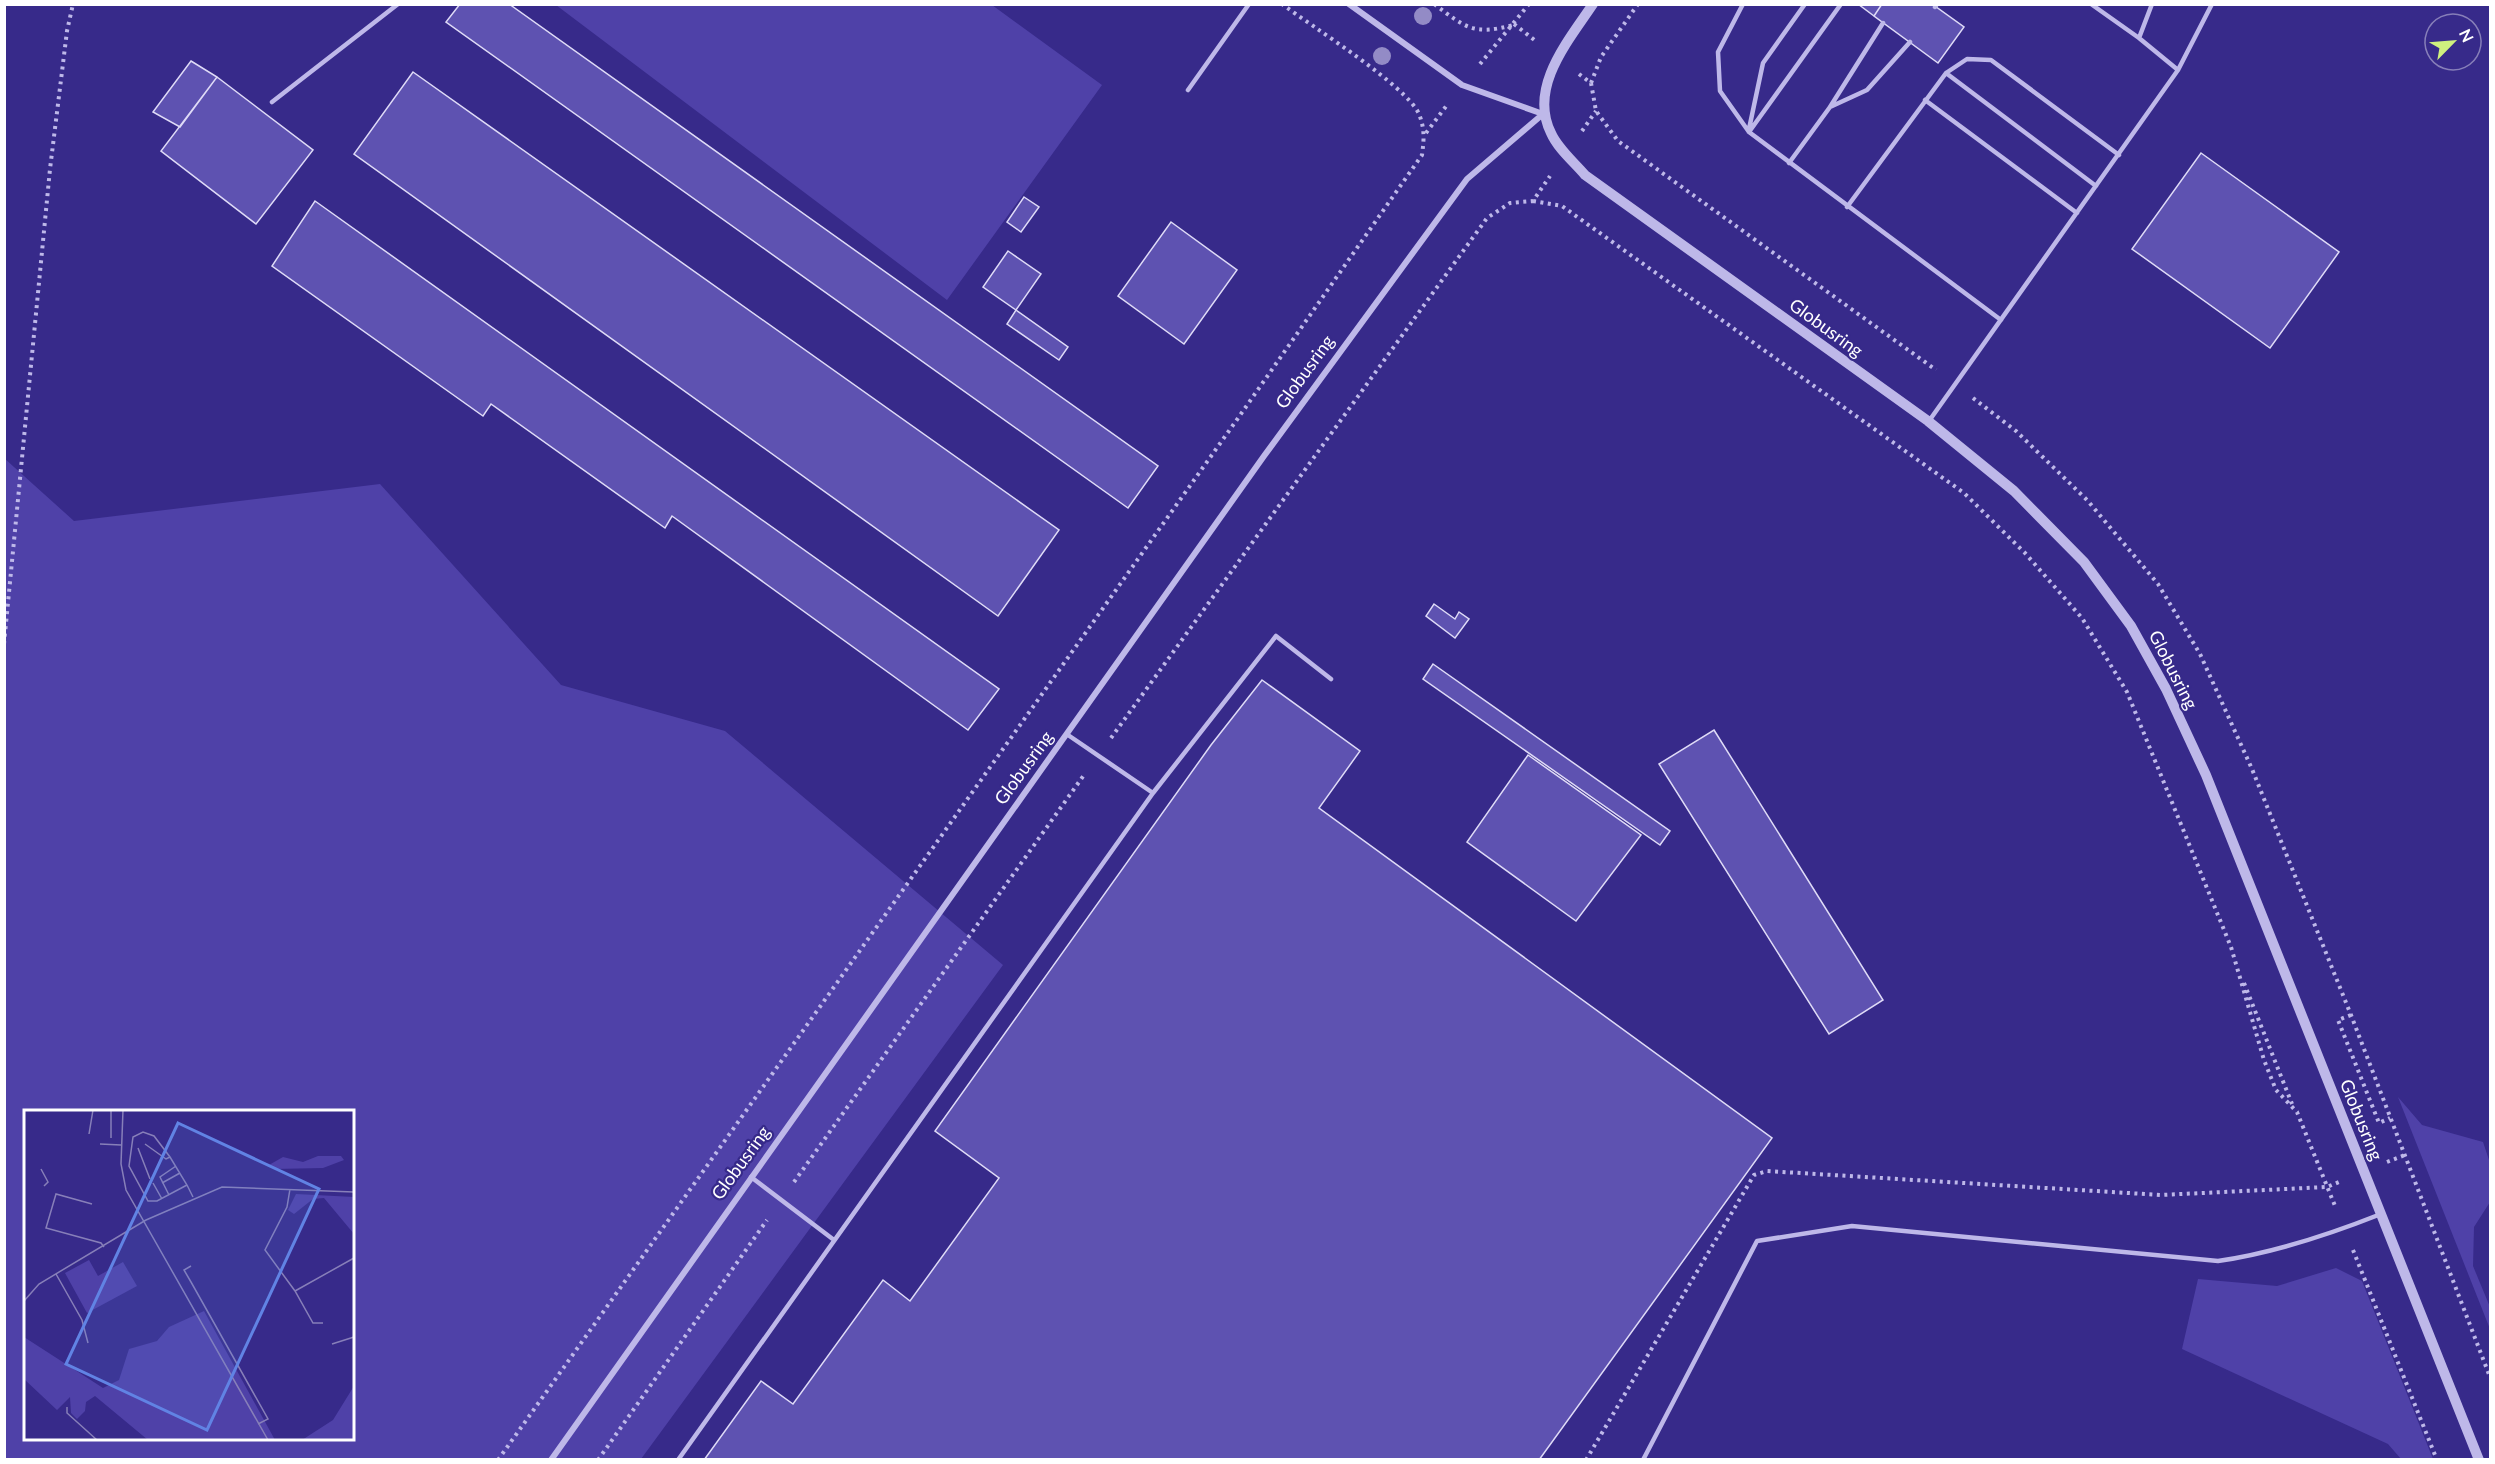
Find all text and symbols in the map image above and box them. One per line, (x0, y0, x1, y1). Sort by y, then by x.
north arrow (2423, 12, 2483, 72)
text: N (2456, 26, 2478, 45)
street label: Globusring (1785, 293, 1868, 361)
street label: Globusring (1270, 330, 1338, 413)
street label: Globusring (2145, 626, 2203, 713)
street label: Globusring (989, 726, 1057, 809)
street label: Globusring (2336, 1076, 2388, 1163)
inset map (24, 1110, 354, 1440)
street label: Globusring (706, 1121, 774, 1204)

